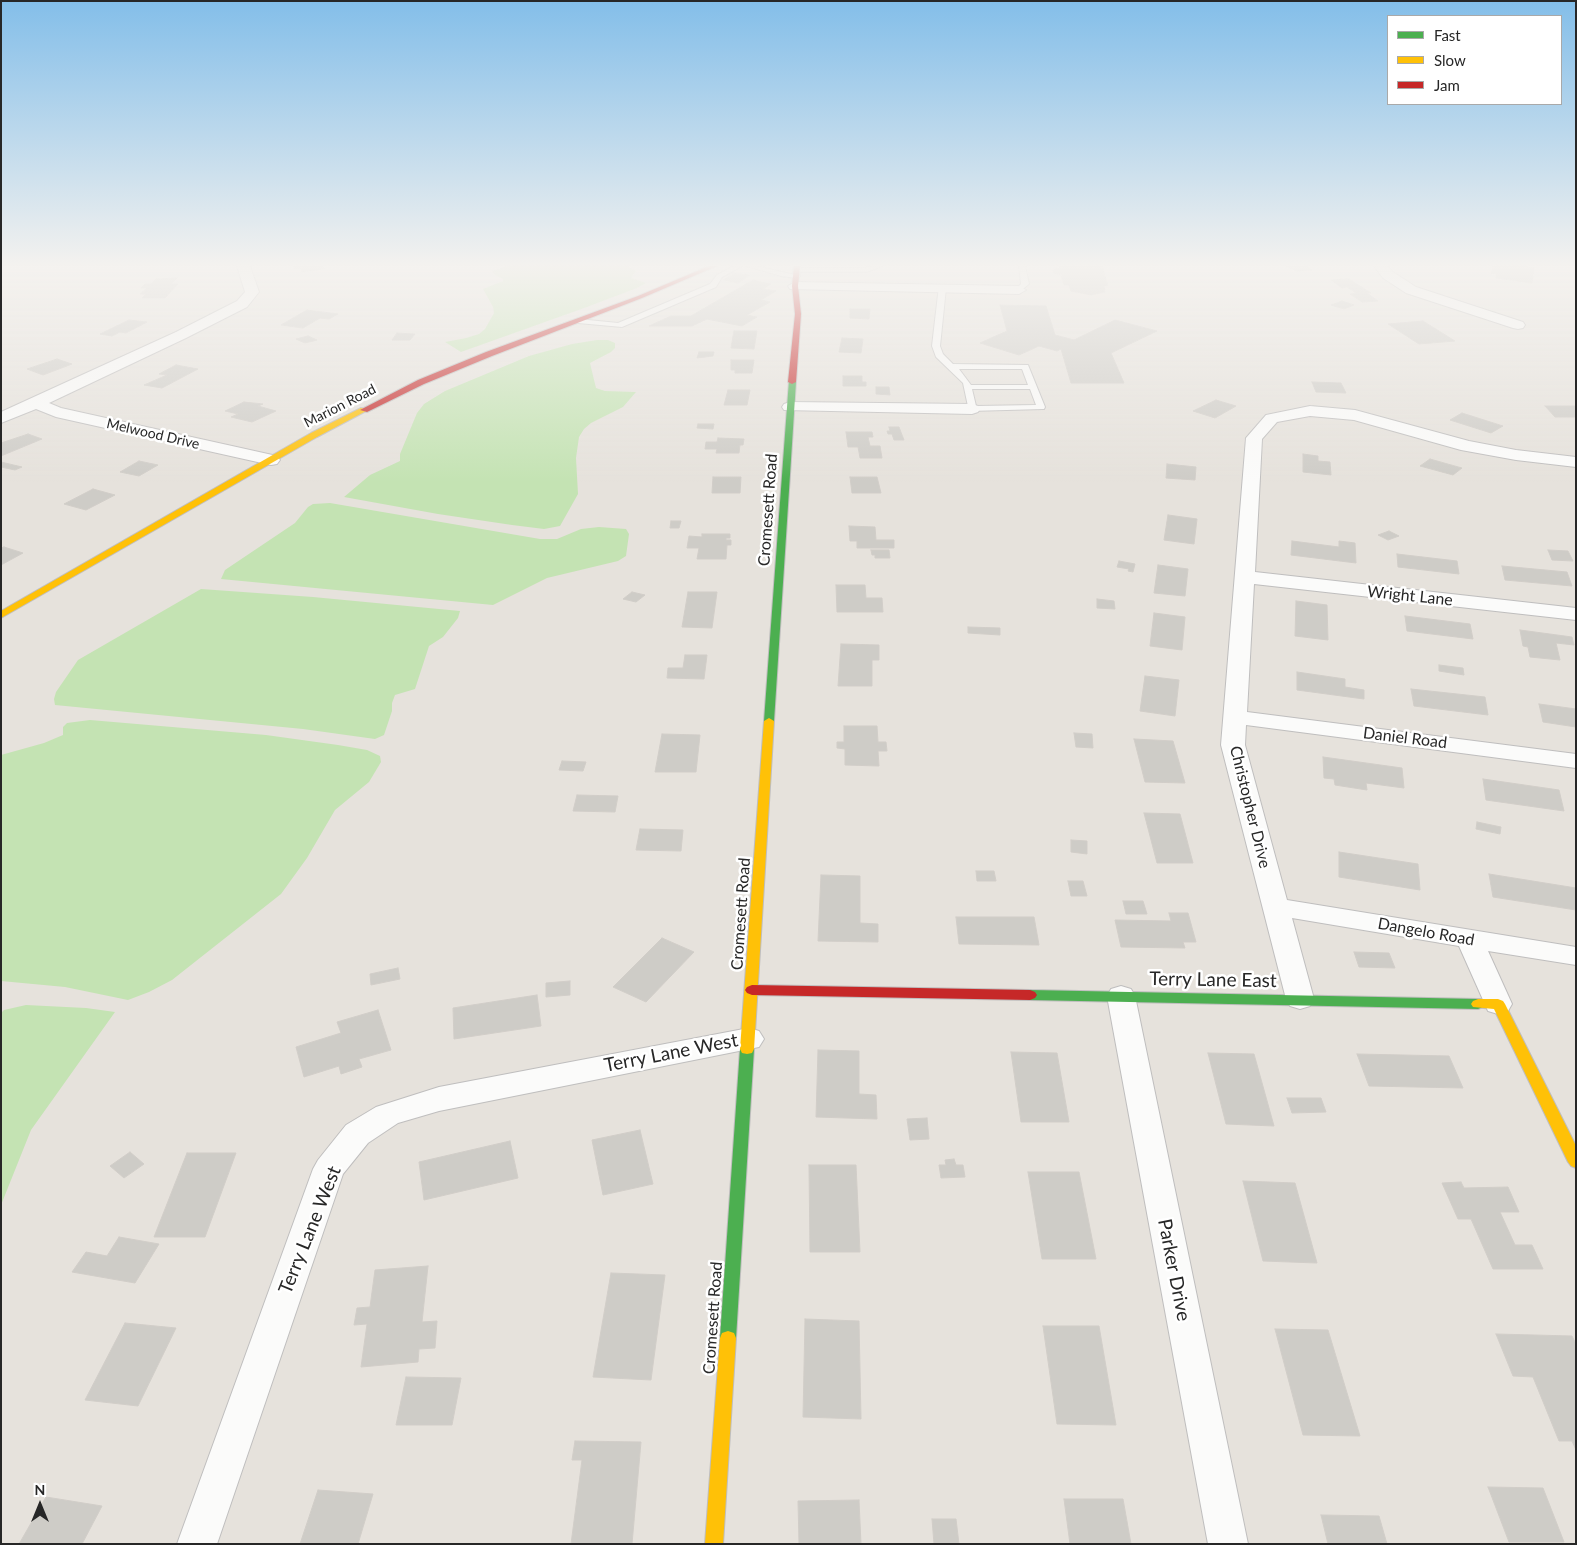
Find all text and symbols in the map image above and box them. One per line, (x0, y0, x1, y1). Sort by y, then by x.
legend (1387, 15, 1562, 105)
text: Fast (1434, 26, 1461, 44)
text: Slow (1434, 51, 1466, 69)
text: Jam (1434, 76, 1460, 94)
street label: Marion Road (301, 381, 379, 431)
street label: Melwood Drive (105, 415, 201, 453)
street label: Cromesett Road (754, 453, 782, 567)
street label: Wright Lane (1366, 582, 1454, 610)
street label: Daniel Road (1362, 723, 1448, 753)
street label: Christopher Drive (1226, 744, 1274, 870)
street label: Cromesett Road (727, 857, 755, 971)
street label: Dangelo Road (1376, 914, 1476, 950)
street label: Terry Lane East (1149, 967, 1277, 993)
street label: Terry Lane West (602, 1029, 740, 1077)
street label: Terry Lane West (274, 1163, 346, 1297)
street label: Parker Drive (1153, 1217, 1195, 1323)
street label: Cromesett Road (699, 1261, 727, 1375)
north arrow (15, 1480, 65, 1530)
text: N (35, 1481, 45, 1498)

